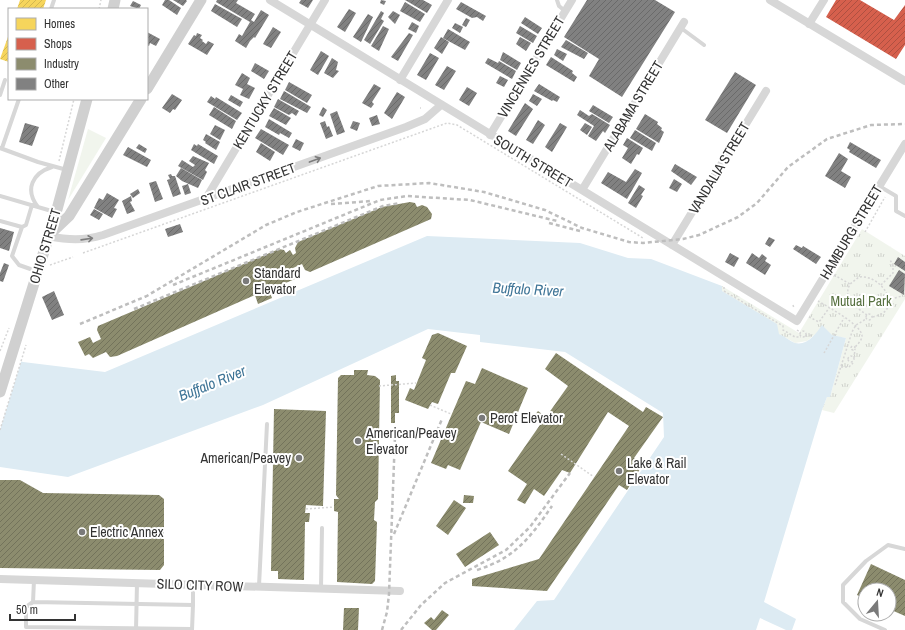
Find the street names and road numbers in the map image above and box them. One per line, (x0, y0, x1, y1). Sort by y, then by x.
street label: VINCENNES STREET (494, 13, 568, 121)
street label: KENTUCKY STREET (229, 48, 301, 152)
street label: ALABAMA STREET (598, 58, 667, 155)
street label: VANDALIA STREET (685, 119, 753, 217)
street label: SOUTH STREET (490, 130, 576, 192)
street label: ST CLAIR STREET (198, 158, 298, 210)
street label: HAMBURG STREET (816, 181, 886, 283)
street label: OHIO STREET (25, 206, 65, 286)
street label: SILO CITY ROW (156, 574, 244, 596)

